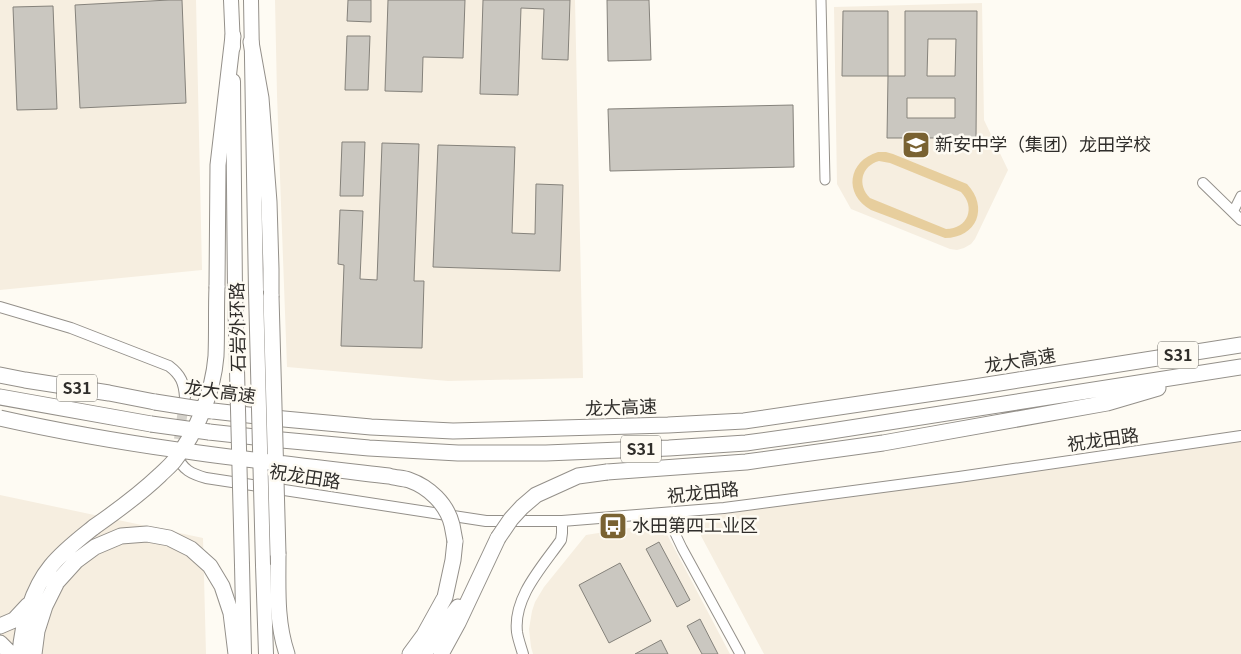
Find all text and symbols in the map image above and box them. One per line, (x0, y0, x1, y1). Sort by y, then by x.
school or university icon: 新安中学（集团）龙田学校 (901, 130, 931, 160)
place label: 新安中学（集团）龙田学校 (935, 130, 1151, 156)
street label: 石岩外环路 (222, 282, 250, 372)
street label: 龙大高速 (982, 341, 1057, 377)
road number: S31 (1158, 342, 1198, 368)
street label: 龙大高速 (183, 372, 258, 408)
road number: S31 (57, 374, 97, 402)
street label: 龙大高速 (584, 392, 657, 420)
street label: 祝龙田路 (1065, 420, 1140, 456)
road number: S31 (621, 436, 661, 462)
street label: 祝龙田路 (268, 457, 343, 493)
street label: 祝龙田路 (666, 474, 740, 508)
bus stop icon: 水田第四工业区 (598, 511, 628, 541)
place label: 水田第四工业区 (632, 511, 758, 537)

